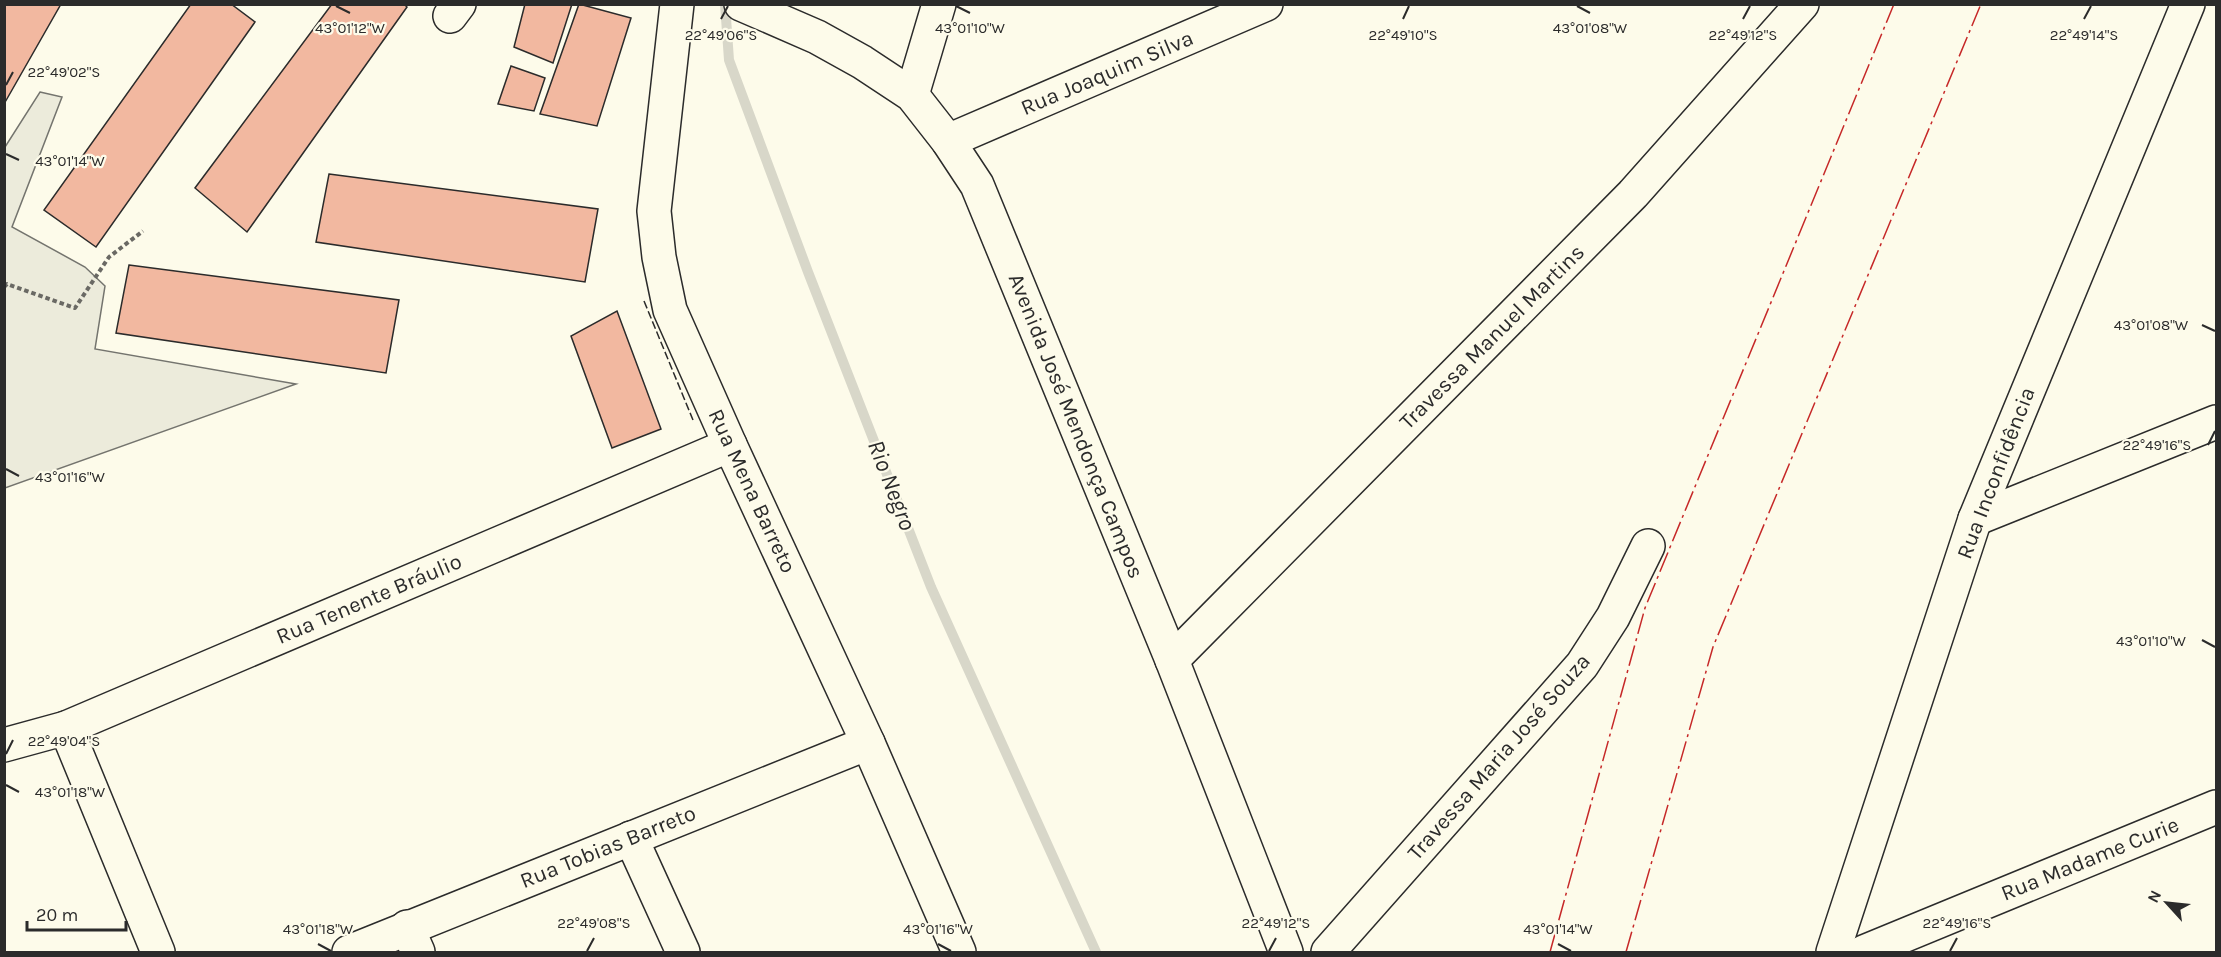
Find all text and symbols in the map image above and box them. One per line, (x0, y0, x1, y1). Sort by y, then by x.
text: 43°01'12"W (315, 19, 386, 37)
text: 43°01'10"W (935, 19, 1006, 37)
text: 43°01'08"W (1553, 19, 1628, 37)
street label: Rua Joaquim Silva (1017, 25, 1197, 121)
text: 22°49'06"S (685, 26, 757, 44)
text: 22°49'10"S (1368, 26, 1438, 44)
text: 22°49'12"S (1709, 26, 1777, 44)
text: 22°49'14"S (2050, 26, 2118, 44)
text: 22°49'02"S (28, 63, 100, 81)
text: 43°01'14"W (35, 152, 105, 170)
street label: Travessa Manuel Martins (1394, 239, 1590, 435)
street label: Avenida José Mendonça Campos (1003, 270, 1149, 582)
text: 43°01'08"W (2114, 316, 2189, 334)
street label: Rua Inconfidência (1951, 383, 2041, 563)
street label: Rua Mena Barreto (703, 405, 801, 577)
water label: Rio Negro (862, 436, 922, 534)
text: 22°49'16"S (2123, 436, 2191, 454)
text: 43°01'16"W (35, 468, 105, 486)
street label: Rua Tenente Bráulio (272, 548, 466, 650)
text: 43°01'10"W (2116, 632, 2187, 650)
street label: Travessa Maria José Souza (1402, 648, 1596, 866)
text: 22°49'04"S (28, 732, 100, 750)
text: 43°01'18"W (35, 783, 106, 801)
street label: Rua Tobias Barreto (516, 800, 700, 894)
street label: Rua Madame Curie (1997, 811, 2183, 907)
north arrow (2137, 873, 2197, 933)
text: N (2143, 887, 2165, 906)
scale bar (27, 894, 126, 932)
text: 20 m (36, 904, 78, 926)
text: 22°49'08"S (557, 914, 631, 932)
text: 22°49'12"S (1242, 914, 1310, 932)
text: 22°49'16"S (1923, 914, 1991, 932)
text: 43°01'18"W (283, 920, 354, 938)
text: 43°01'16"W (903, 920, 973, 938)
text: 43°01'14"W (1523, 920, 1593, 938)

